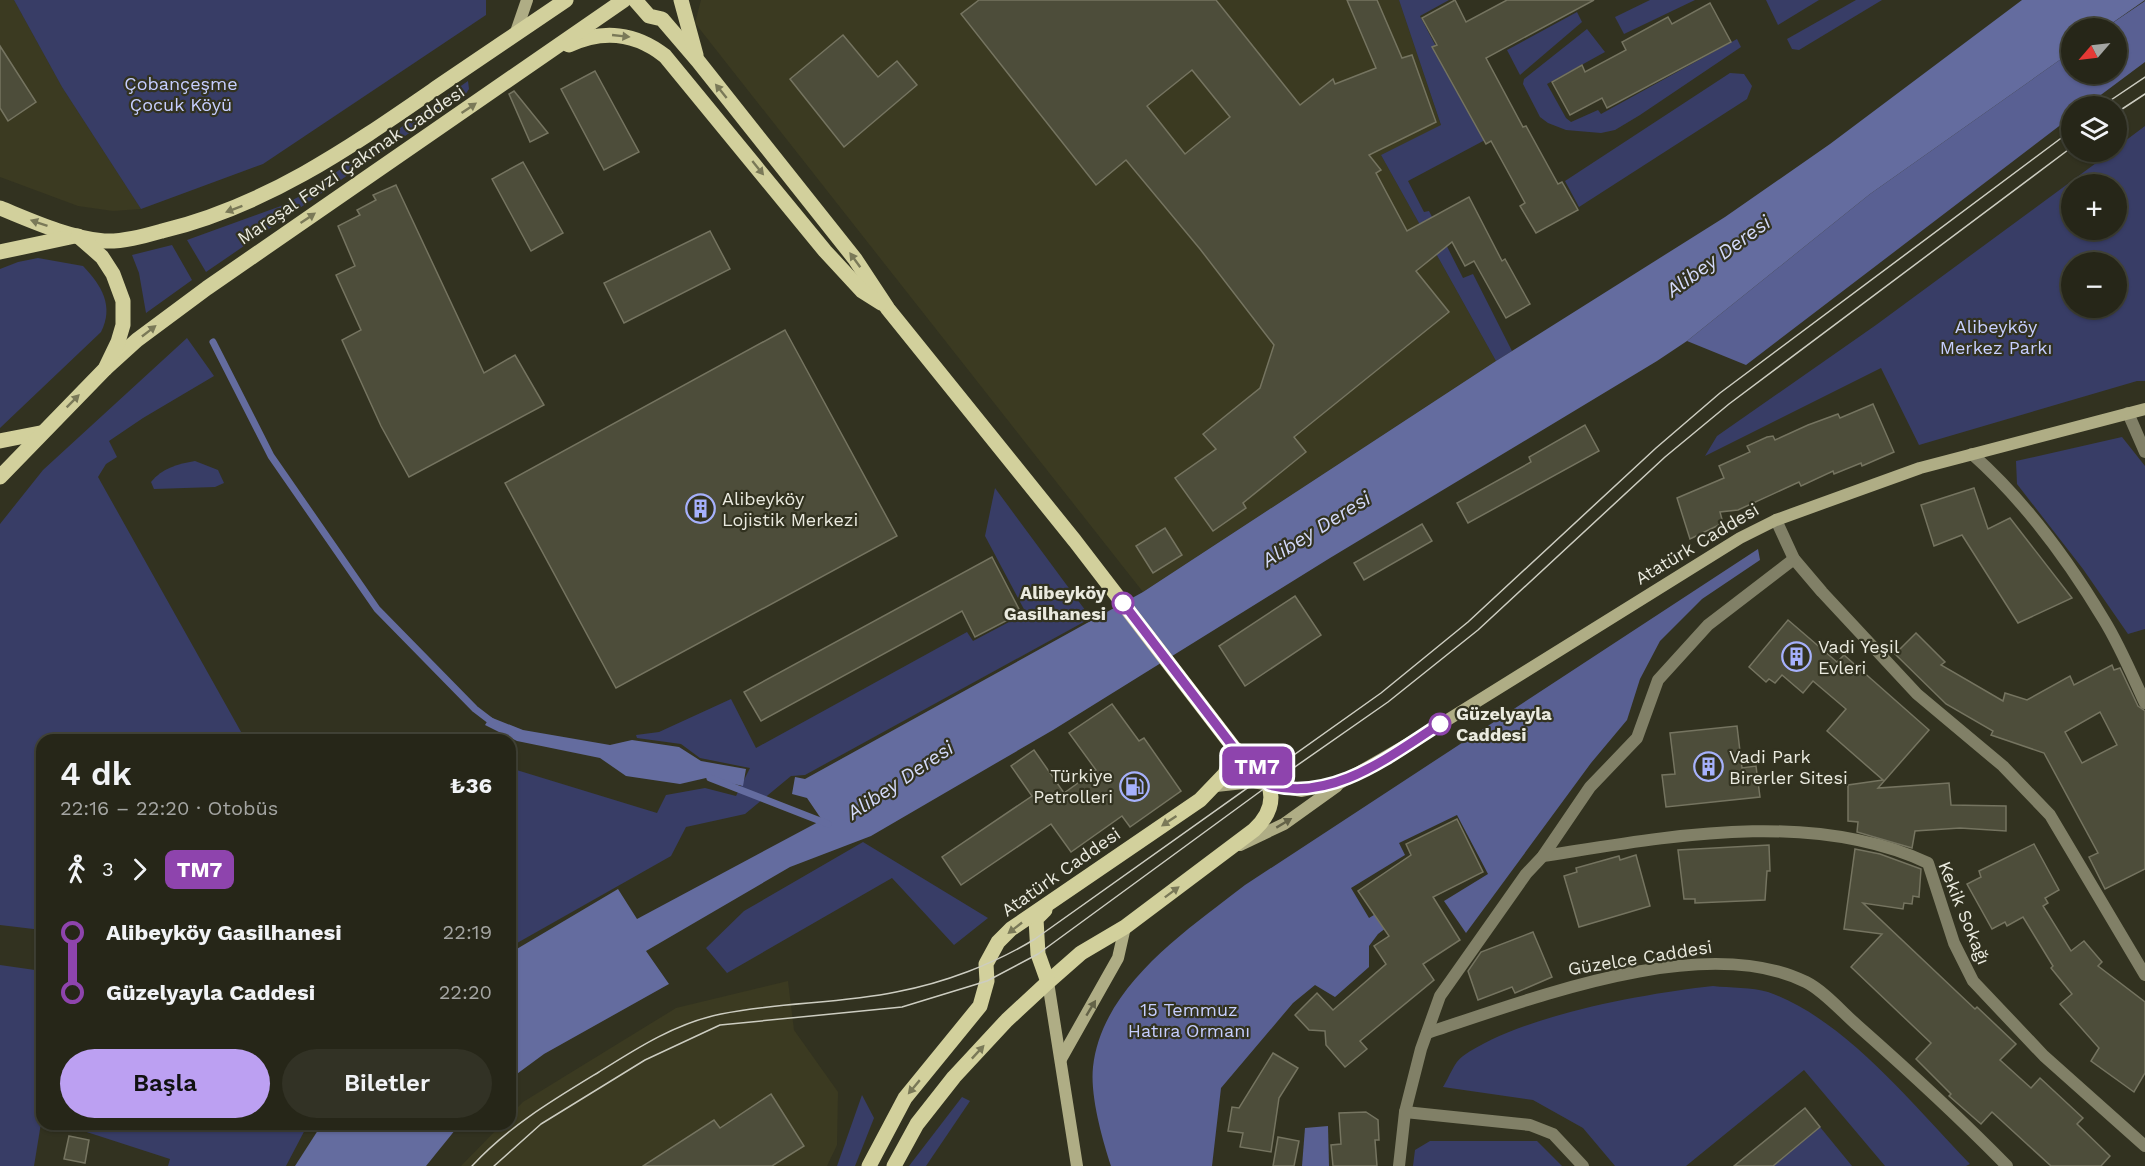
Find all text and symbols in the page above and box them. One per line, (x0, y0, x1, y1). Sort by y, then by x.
north arrow (2061, 18, 2127, 84)
map controls (2061, 18, 2127, 318)
one-way arrow (611, 31, 630, 41)
park label: Çobançeşme Çocuk Köyü (124, 73, 238, 115)
street label: Mareşal Fevzi Çakmak Caddesi (233, 81, 468, 249)
one-way arrow (715, 83, 728, 99)
button: layers (2061, 96, 2127, 162)
one-way arrow (460, 102, 476, 114)
one-way arrow (751, 160, 764, 176)
button: + (2061, 174, 2127, 240)
one-way arrow (225, 205, 243, 214)
water label: Alibey Deresi (1660, 210, 1776, 303)
one-way arrow (300, 213, 316, 224)
one-way arrow (30, 217, 48, 227)
button: − (2061, 252, 2127, 318)
one-way arrow (849, 253, 861, 269)
park label: Alibeyköy Merkez Parkı (1940, 316, 2052, 358)
one-way arrow (141, 325, 157, 337)
one-way arrow (65, 395, 79, 409)
water label: Alibey Deresi (1256, 486, 1375, 572)
place label: Alibeyköy Lojistik Merkezi (722, 488, 858, 530)
building icon: Alibeyköy Lojistik Merkezi (685, 493, 717, 525)
street label: Atatürk Caddesi (1631, 498, 1762, 589)
place label: Alibeyköy Gasilhanesi (1004, 582, 1107, 624)
marker: Alibeyköy Gasilhanesi (1112, 592, 1134, 614)
place label: Vadi Yeşil Evleri (1818, 636, 1900, 678)
building icon: Vadi Yeşil Evleri (1781, 641, 1813, 673)
place label: Güzelyayla Caddesi (1456, 703, 1552, 745)
marker: Güzelyayla Caddesi (1429, 713, 1451, 735)
water label: Alibey Deresi (841, 735, 959, 825)
line badge: TM7 (1222, 746, 1292, 786)
place label: Vadi Park Birerler Sitesi (1729, 746, 1848, 788)
building icon: Vadi Park Birerler Sitesi (1692, 751, 1724, 783)
text: 4 dk (60, 754, 132, 793)
text: TM7 (1234, 754, 1280, 779)
place label: Türkiye Petrolleri (1033, 765, 1113, 807)
fuel station icon: Türkiye Petrolleri (1118, 770, 1150, 802)
text: ₺36 (450, 773, 492, 798)
text: 22:16 – 22:20 · Otobüs (60, 796, 278, 820)
one-way arrow (1161, 815, 1177, 826)
one-way arrow (1276, 818, 1292, 829)
street label: Atatürk Caddesi (997, 823, 1124, 920)
icon: walk (60, 853, 93, 886)
icon: forward (123, 853, 156, 886)
text: 3 (102, 857, 114, 881)
text: TM7 (177, 857, 222, 882)
street label: Kekik Sokağı (1934, 858, 1995, 967)
one-way arrow (1165, 886, 1180, 898)
text: Alibeyköy Gasilhanesi (106, 920, 342, 945)
text: 22:19 (443, 920, 492, 944)
one-way arrow (1007, 921, 1022, 933)
street label: Güzelce Caddesi (1566, 936, 1714, 979)
text: Güzelyayla Caddesi (106, 980, 315, 1005)
text: 22:20 (439, 980, 492, 1004)
park label: 15 Temmuz Hatıra Ormanı (1128, 999, 1250, 1041)
one-way arrow (1085, 1000, 1096, 1016)
one-way arrow (970, 1045, 984, 1059)
button: Başla (60, 1049, 270, 1118)
button: Biletler (282, 1049, 492, 1118)
one-way arrow (908, 1079, 921, 1094)

